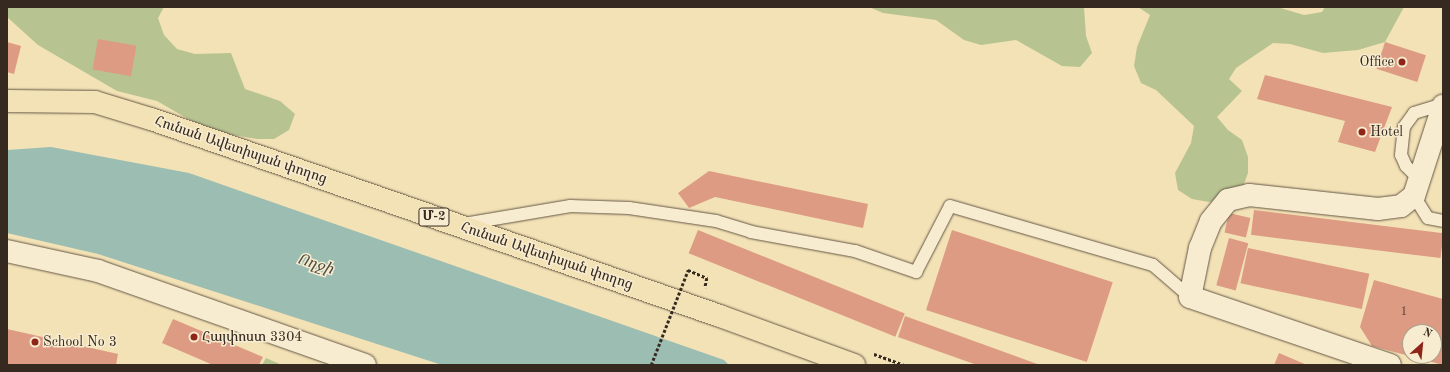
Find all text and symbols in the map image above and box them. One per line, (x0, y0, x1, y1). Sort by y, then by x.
place label: Office (1360, 54, 1394, 70)
marker: Office (1397, 57, 1407, 67)
street label: Հունան Ավետիսյան փողոց (153, 113, 329, 187)
place label: Hotel (1370, 124, 1403, 140)
marker: Hotel (1357, 127, 1367, 137)
road number: Մ-2 (418, 206, 450, 228)
street label: Հունան Ավետիսյան փողոց (459, 219, 635, 293)
water label: Ողջի (295, 251, 335, 279)
house number: 1 (1401, 306, 1407, 320)
north arrow (1402, 324, 1442, 364)
text: N (1421, 327, 1433, 341)
place label: Հայփոստ 3304 (202, 329, 302, 345)
marker: Հայփոստ 3304 (189, 332, 199, 342)
place label: School No 3 (43, 334, 117, 350)
marker: School No 3 (30, 337, 40, 347)

